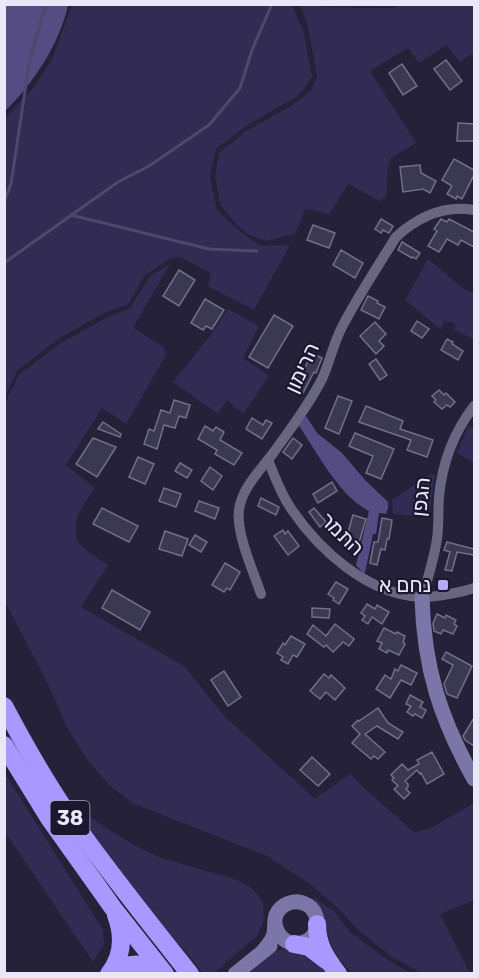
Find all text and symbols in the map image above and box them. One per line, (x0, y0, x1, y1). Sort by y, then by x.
street label: הרימון (279, 339, 324, 397)
street label: הגפן (406, 476, 435, 518)
street label: התמר (315, 507, 369, 560)
place label: נחם א (379, 572, 431, 597)
marker: נחם א (436, 578, 450, 592)
road number: 38 (50, 801, 90, 835)

